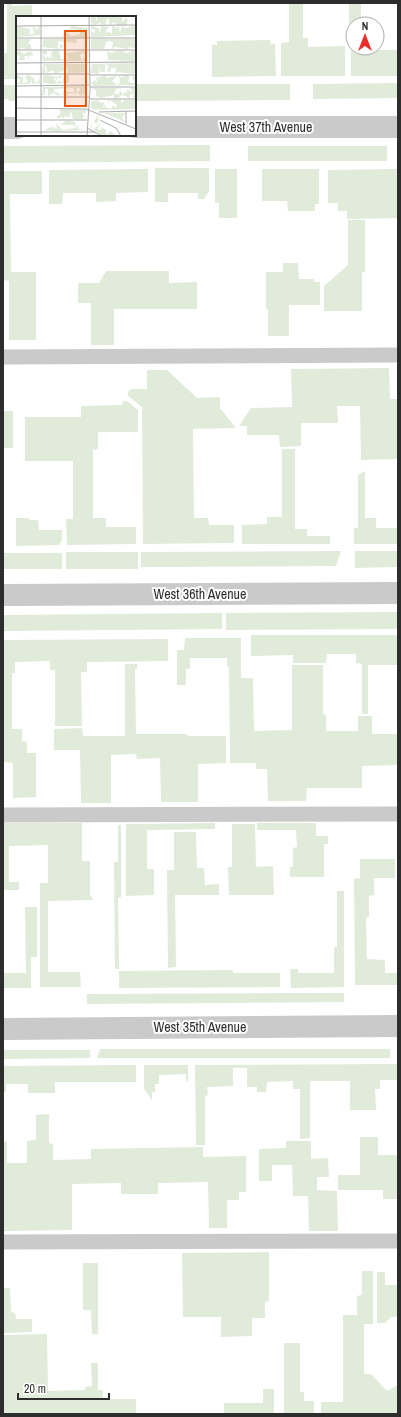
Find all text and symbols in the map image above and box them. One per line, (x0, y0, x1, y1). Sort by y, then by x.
inset map (16, 16, 136, 136)
north arrow (345, 16, 385, 56)
text: N (362, 19, 368, 33)
street label: West 37th Avenue (220, 118, 312, 136)
street label: West 36th Avenue (154, 585, 246, 603)
street label: West 35th Avenue (154, 1018, 246, 1036)
scale bar (18, 1375, 109, 1401)
text: 20 m (24, 1381, 46, 1397)

